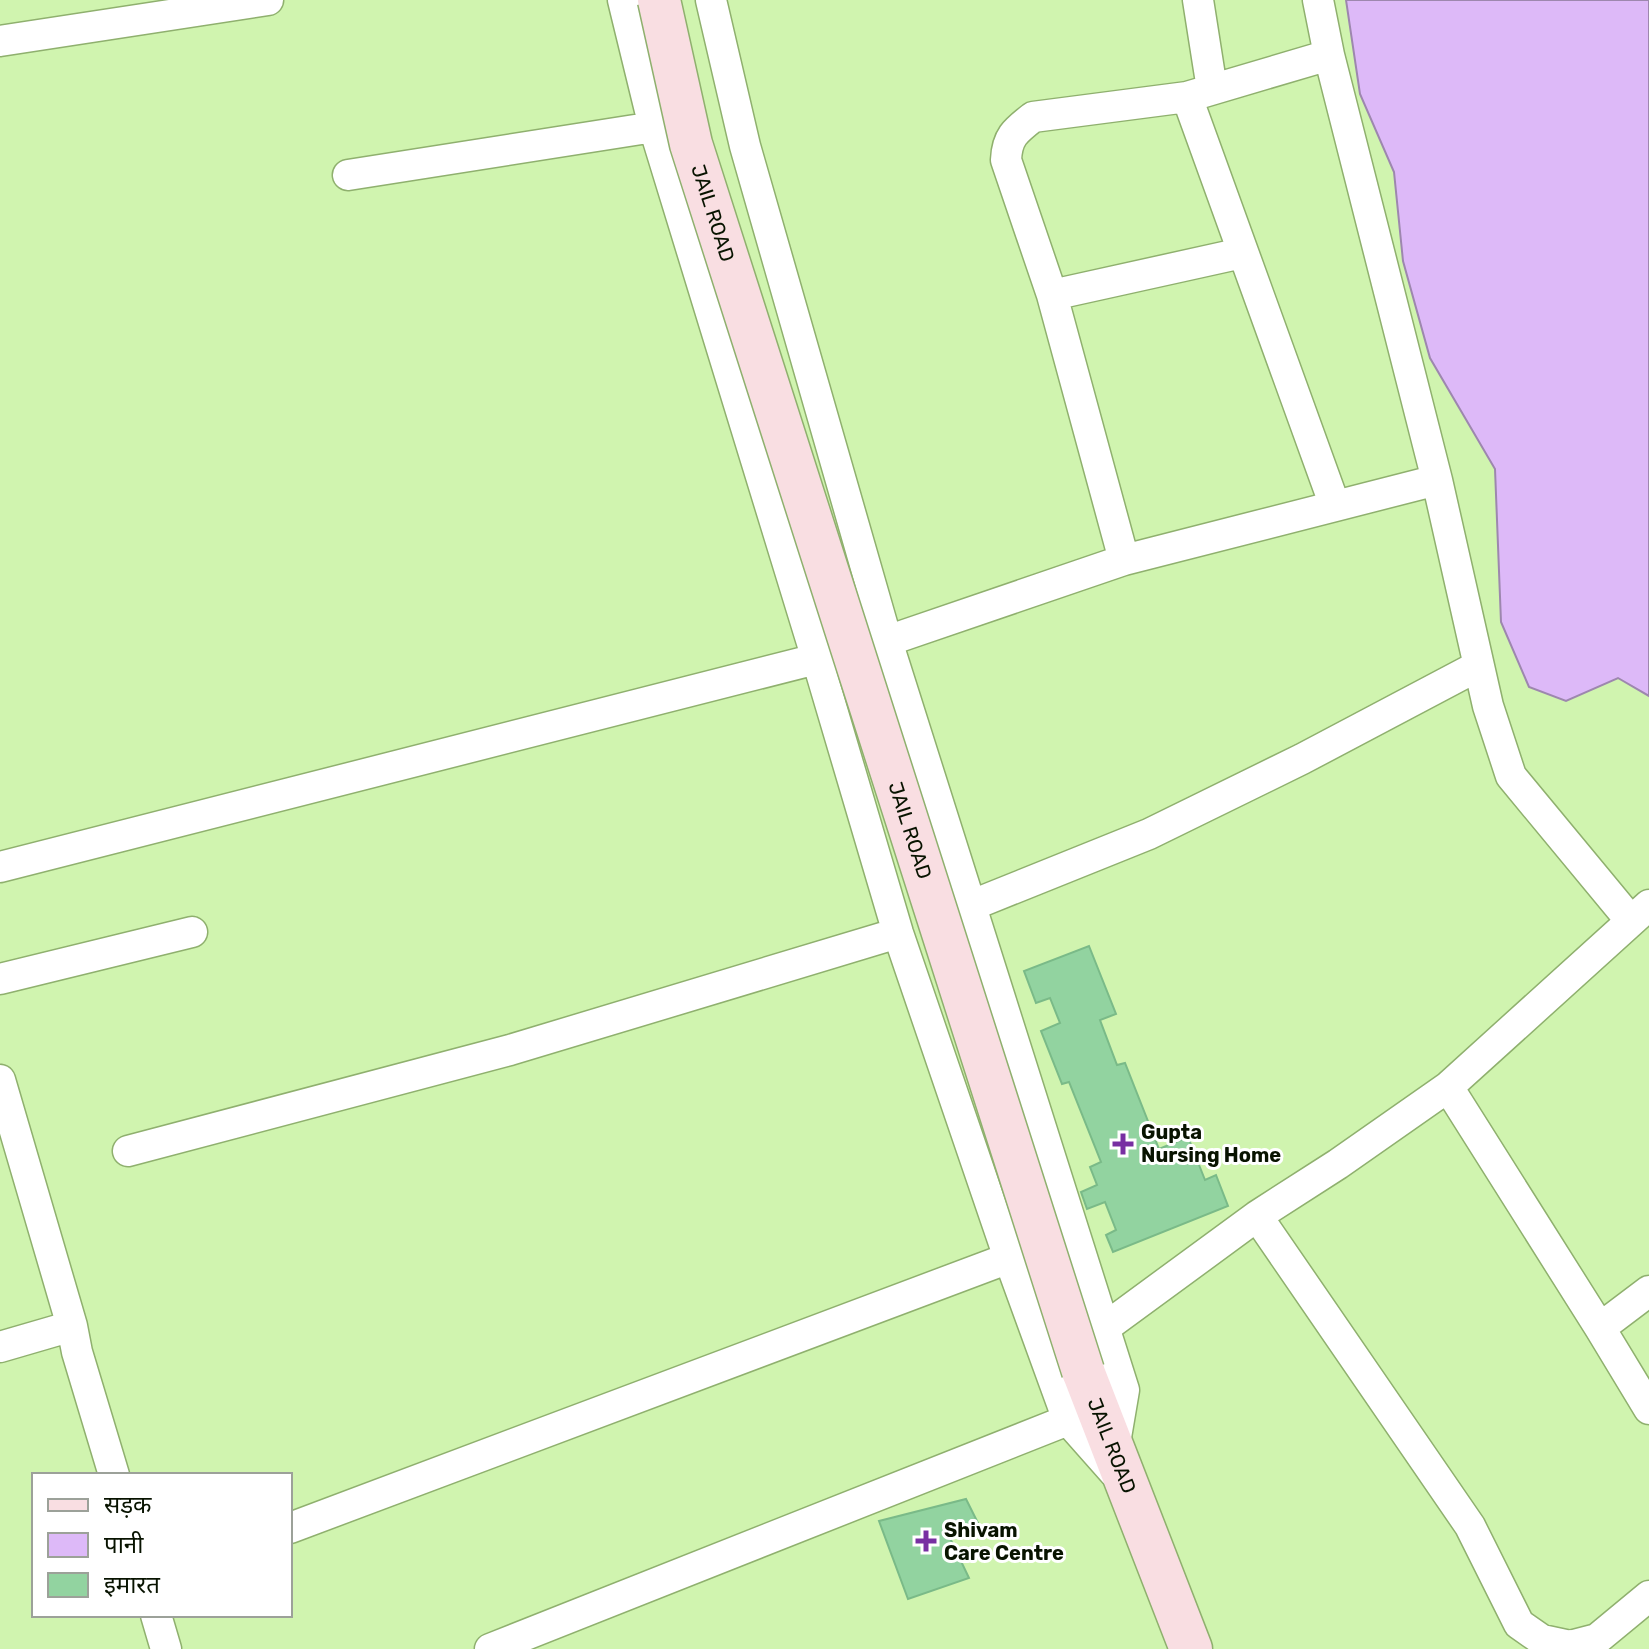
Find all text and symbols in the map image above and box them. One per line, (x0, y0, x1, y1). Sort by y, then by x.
street label: JAIL ROAD (686, 162, 740, 265)
street label: JAIL ROAD (884, 779, 937, 882)
place label: Gupta Nursing Home (1141, 1120, 1281, 1167)
marker: Gupta Nursing Home (1112, 1133, 1134, 1155)
street label: JAIL ROAD (1083, 1394, 1141, 1497)
legend (32, 1473, 292, 1617)
text: सड़क (104, 1491, 152, 1519)
place label: Shivam Care Centre (944, 1518, 1064, 1565)
marker: Shivam Care Centre (915, 1530, 937, 1552)
text: पानी (104, 1531, 144, 1559)
text: इमारत (104, 1571, 161, 1599)

